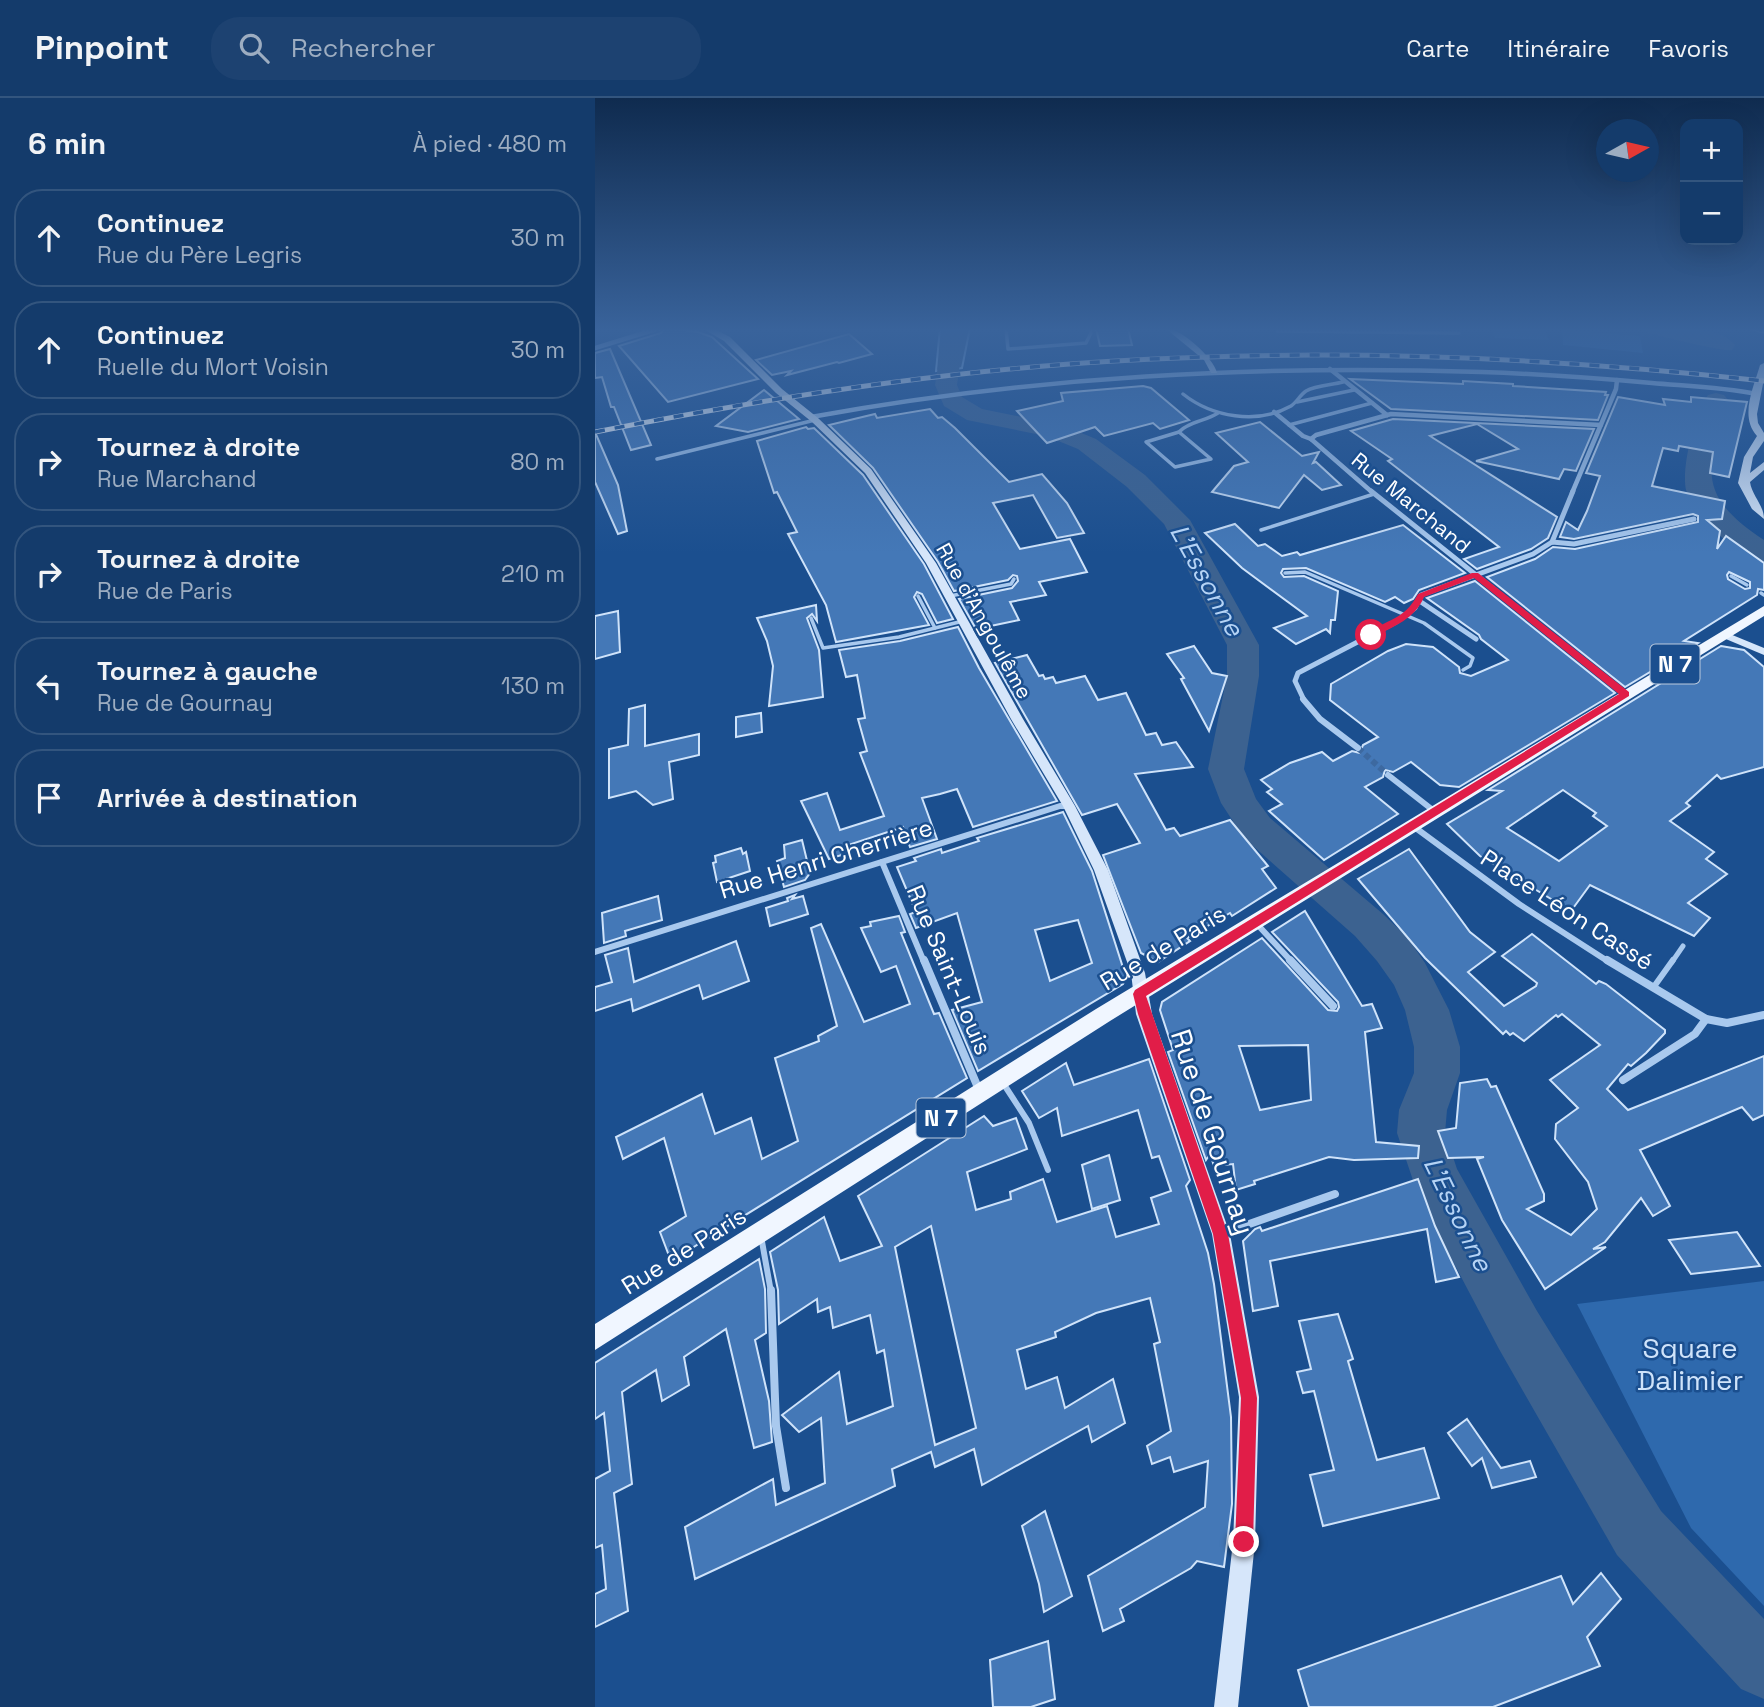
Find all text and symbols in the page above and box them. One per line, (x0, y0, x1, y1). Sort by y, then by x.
search box (211, 17, 701, 80)
text: Pinpoint (35, 27, 169, 69)
icon: search (235, 29, 273, 67)
text: Rechercher (291, 31, 436, 65)
text: Carte (1406, 33, 1469, 64)
text: Itinéraire (1507, 33, 1610, 64)
text: Favoris (1648, 33, 1729, 64)
north arrow (1596, 119, 1659, 182)
map controls (1680, 119, 1743, 245)
button: + (1680, 119, 1743, 182)
text: 6 min (28, 124, 106, 163)
text: À pied · 480 m (413, 129, 567, 159)
button: − (1680, 182, 1743, 245)
text: Continuez (97, 206, 224, 240)
icon: ahead (30, 219, 68, 257)
text: 30 m (511, 223, 565, 253)
text: Rue du Père Legris (97, 240, 302, 270)
text: Continuez (97, 318, 224, 352)
icon: ahead (30, 331, 68, 369)
text: 30 m (511, 335, 565, 365)
text: Ruelle du Mort Voisin (97, 352, 329, 382)
text: Tournez à droite (97, 430, 300, 464)
icon: right (30, 443, 68, 481)
street label: Rue Marchand (1346, 446, 1476, 559)
text: 80 m (510, 447, 565, 477)
text: Rue Marchand (97, 464, 256, 494)
water label: L'Essonne (1162, 518, 1253, 644)
street label: Rue d'Angoulême (930, 538, 1039, 704)
text: Tournez à droite (97, 542, 300, 576)
icon: right (30, 555, 68, 593)
text: 210 m (501, 559, 565, 589)
text: Rue de Paris (97, 576, 233, 606)
route start (1355, 619, 1386, 650)
road number: N 7 (1651, 644, 1699, 684)
text: Tournez à gauche (97, 654, 318, 688)
icon: left (30, 667, 68, 705)
text: 130 m (501, 671, 565, 701)
text: Rue de Gournay (97, 688, 273, 718)
icon: arrive (30, 779, 68, 817)
text: Arrivée à destination (97, 781, 358, 815)
street label: Rue Henri Cherrière (716, 811, 936, 906)
street label: Place Léon Cassé (1475, 842, 1660, 977)
street label: Rue Saint-Louis (900, 880, 999, 1059)
street label: Rue de Paris (1094, 898, 1231, 997)
street label: Rue de Gournay (1163, 1025, 1263, 1239)
road number: N 7 (917, 1099, 965, 1138)
water label: L'Essonne (1416, 1151, 1501, 1278)
street label: Rue de Paris (615, 1200, 752, 1301)
park label: Square Dalimier (1637, 1330, 1743, 1398)
route end (1228, 1526, 1259, 1557)

